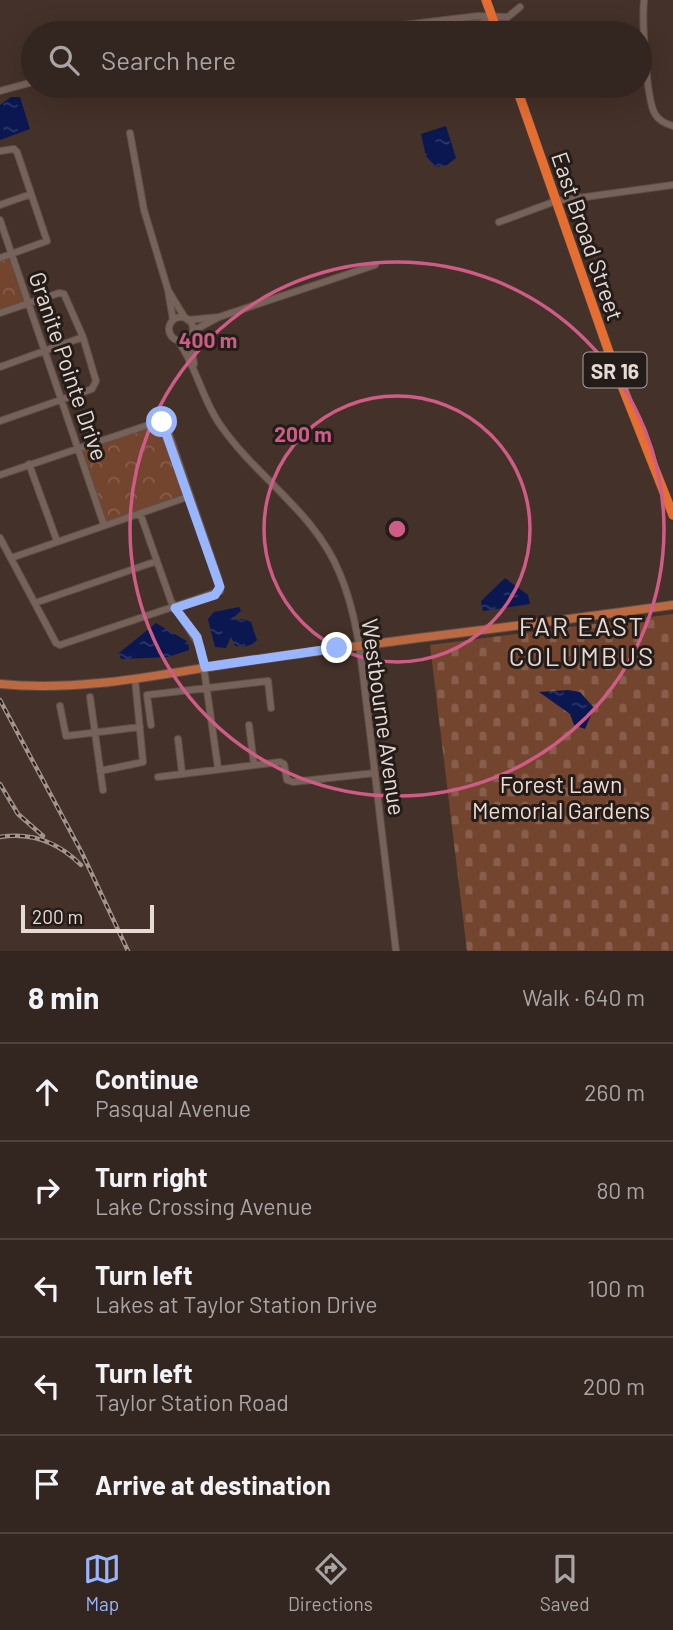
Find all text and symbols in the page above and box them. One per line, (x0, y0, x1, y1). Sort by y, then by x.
search box (21, 21, 652, 98)
icon: search (45, 41, 83, 79)
text: Search here (101, 44, 236, 75)
street label: East Broad Street (546, 148, 630, 324)
street label: Granite Pointe Drive (24, 268, 114, 464)
text: 400 m (179, 327, 237, 352)
road number: SR 16 (584, 352, 646, 388)
route start (146, 406, 177, 437)
text: 200 m (274, 421, 332, 446)
centre of rings (385, 517, 409, 541)
district label: FAR EAST COLUMBUS (509, 610, 655, 671)
street label: Westbourne Avenue (356, 617, 412, 817)
route end (321, 632, 352, 663)
park label: Forest Lawn Memorial Gardens (472, 770, 650, 824)
scale bar (21, 902, 154, 934)
text: 200 m (32, 905, 83, 928)
text: 8 min (28, 979, 99, 1015)
text: Walk · 640 m (522, 983, 645, 1011)
text: Continue (95, 1063, 199, 1094)
icon: ahead (28, 1073, 66, 1111)
text: 260 m (584, 1078, 645, 1106)
text: Pasqual Avenue (95, 1094, 251, 1122)
text: Turn right (95, 1161, 208, 1192)
icon: right (28, 1171, 66, 1209)
text: 80 m (596, 1176, 645, 1204)
text: Lake Crossing Avenue (95, 1192, 313, 1220)
text: Turn left (95, 1259, 193, 1290)
icon: left (28, 1269, 66, 1307)
text: 100 m (587, 1274, 645, 1302)
text: Lakes at Taylor Station Drive (95, 1290, 378, 1318)
text: Turn left (95, 1357, 193, 1388)
icon: left (28, 1367, 66, 1405)
text: 200 m (583, 1372, 645, 1400)
text: Taylor Station Road (95, 1388, 289, 1416)
icon: arrive (28, 1465, 66, 1503)
text: Arrive at destination (95, 1469, 331, 1500)
tab: Map (83, 1550, 121, 1615)
tab: Directions (288, 1550, 373, 1615)
tab: Saved (540, 1550, 590, 1615)

